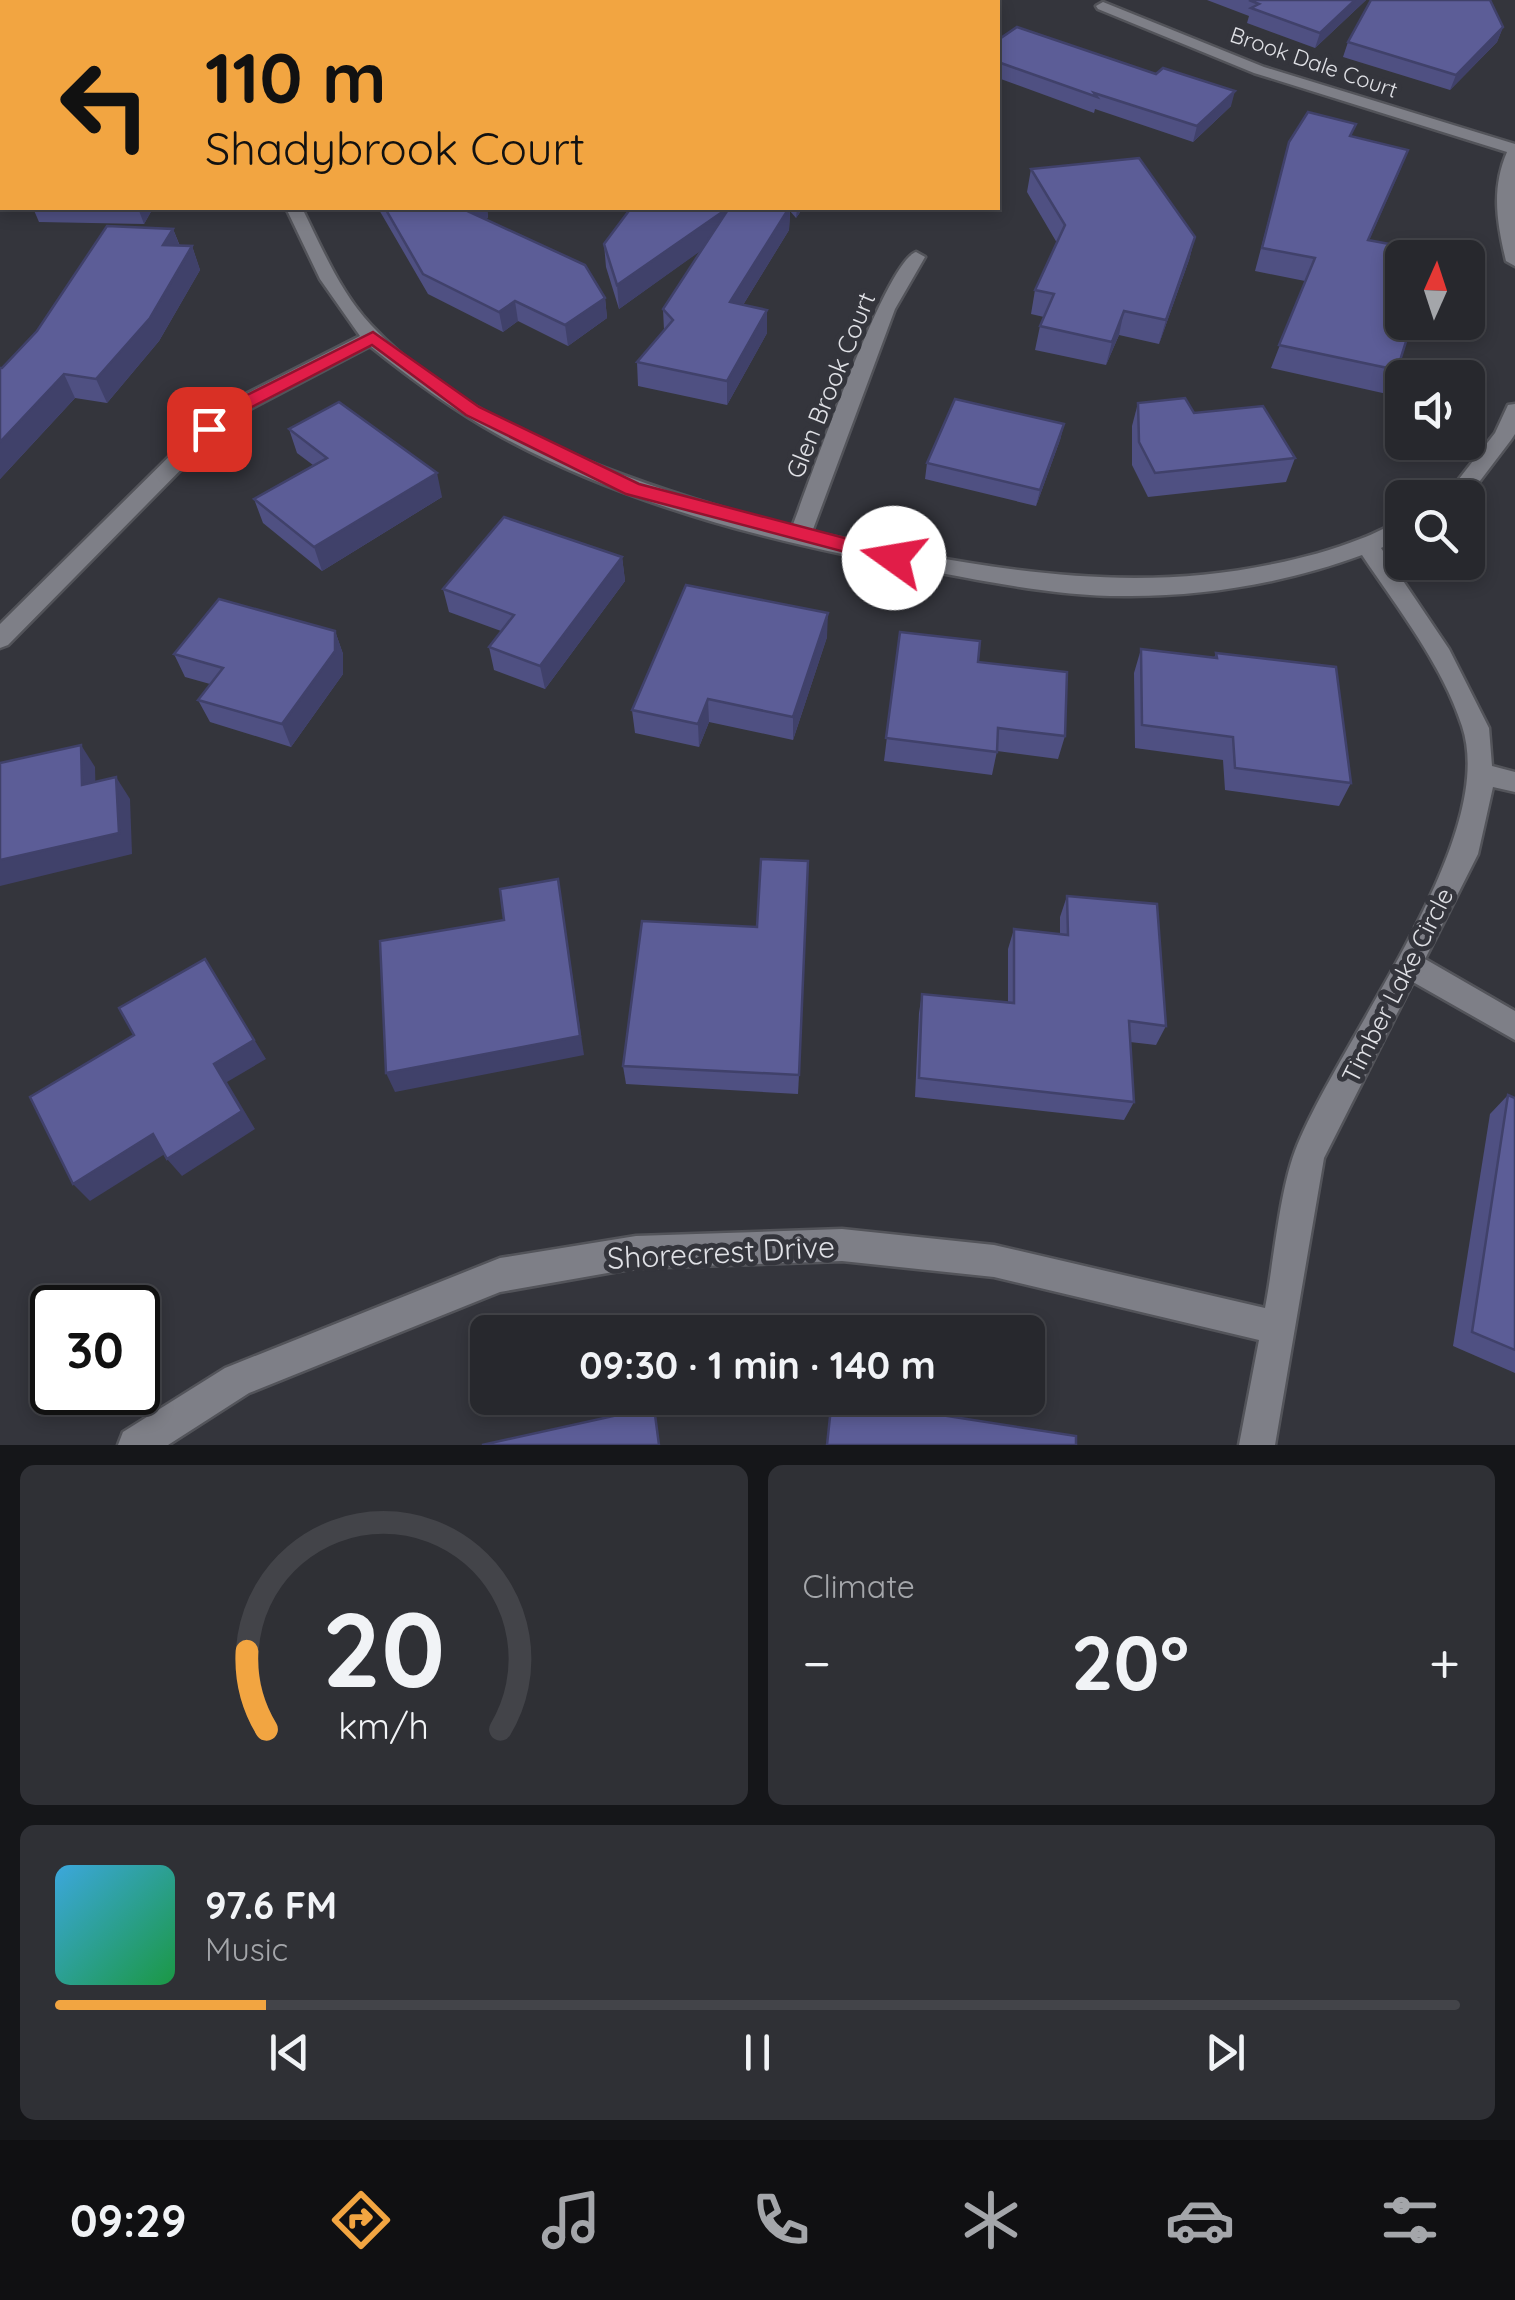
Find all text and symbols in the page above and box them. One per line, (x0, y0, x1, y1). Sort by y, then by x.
street label: Brook Dale Court (1227, 20, 1401, 104)
text: 110 m (205, 33, 387, 121)
icon: left (40, 40, 170, 170)
text: Shadybrook Court (205, 120, 585, 176)
north arrow (1385, 240, 1485, 340)
map controls (1385, 240, 1485, 580)
street label: Glen Brook Court (779, 288, 881, 482)
button: sound (1385, 360, 1485, 460)
pin (167, 387, 252, 472)
icon: arrive (182, 402, 237, 457)
button: search (1385, 480, 1485, 580)
position arrow (842, 506, 946, 610)
street label: Timber Lake Circle (1334, 882, 1460, 1088)
street label: Shorecrest Drive (606, 1227, 836, 1277)
speed limit sign: 30 (30, 1285, 160, 1415)
text: 09:30 · 1 min · 140 m (579, 1341, 936, 1389)
text: Climate (803, 1566, 915, 1606)
text: 20 (322, 1583, 445, 1713)
text: 20° (1071, 1615, 1189, 1709)
text: − (803, 1628, 831, 1697)
text: + (1429, 1628, 1460, 1697)
text: km/h (338, 1703, 429, 1748)
text: 97.6 FM (205, 1881, 337, 1929)
text: Music (205, 1929, 288, 1969)
icon: previous (262, 2025, 317, 2080)
icon: pause (730, 2025, 785, 2080)
icon: next (1198, 2025, 1253, 2080)
icon: directions (326, 2185, 396, 2255)
icon: music (536, 2185, 606, 2255)
icon: phone (746, 2185, 816, 2255)
icon: climate (956, 2185, 1026, 2255)
icon: car (1165, 2185, 1235, 2255)
icon: filters (1375, 2185, 1445, 2255)
text: 09:29 (70, 2192, 187, 2248)

